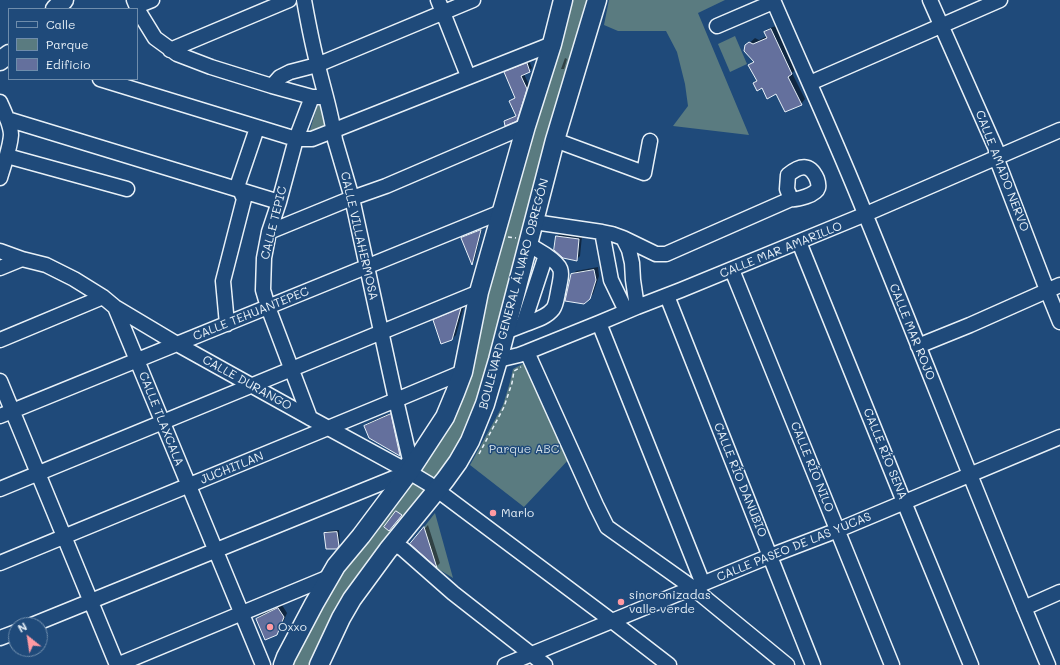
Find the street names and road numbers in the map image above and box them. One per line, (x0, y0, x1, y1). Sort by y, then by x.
street label: CALLE AMADO NERVO (972, 108, 1032, 234)
street label: CALLE VILLAHERMOSA (337, 170, 381, 302)
street label: BOULEVARD GENERAL ÁLVARO OBREGÓN (476, 177, 552, 411)
street label: CALLE TEPIC (258, 185, 290, 261)
street label: CALLE MAR AMARILLO (718, 219, 844, 281)
street label: CALLE MAR ROJO (886, 282, 938, 382)
street label: CALLE TEHUANTEPEC (191, 284, 311, 344)
street label: CALLE DURANGO (200, 353, 294, 413)
street label: CALLE TLAXCALA (136, 370, 186, 468)
street label: CALLE RÍO SENA (860, 406, 910, 502)
street label: CALLE RÍO NILO (787, 420, 837, 514)
street label: CALLE RÍO DANUBIO (710, 421, 770, 539)
street label: JUCHITLAN (198, 449, 266, 487)
street label: CALLE PASEO DE LAS YUCAS (715, 509, 873, 585)

